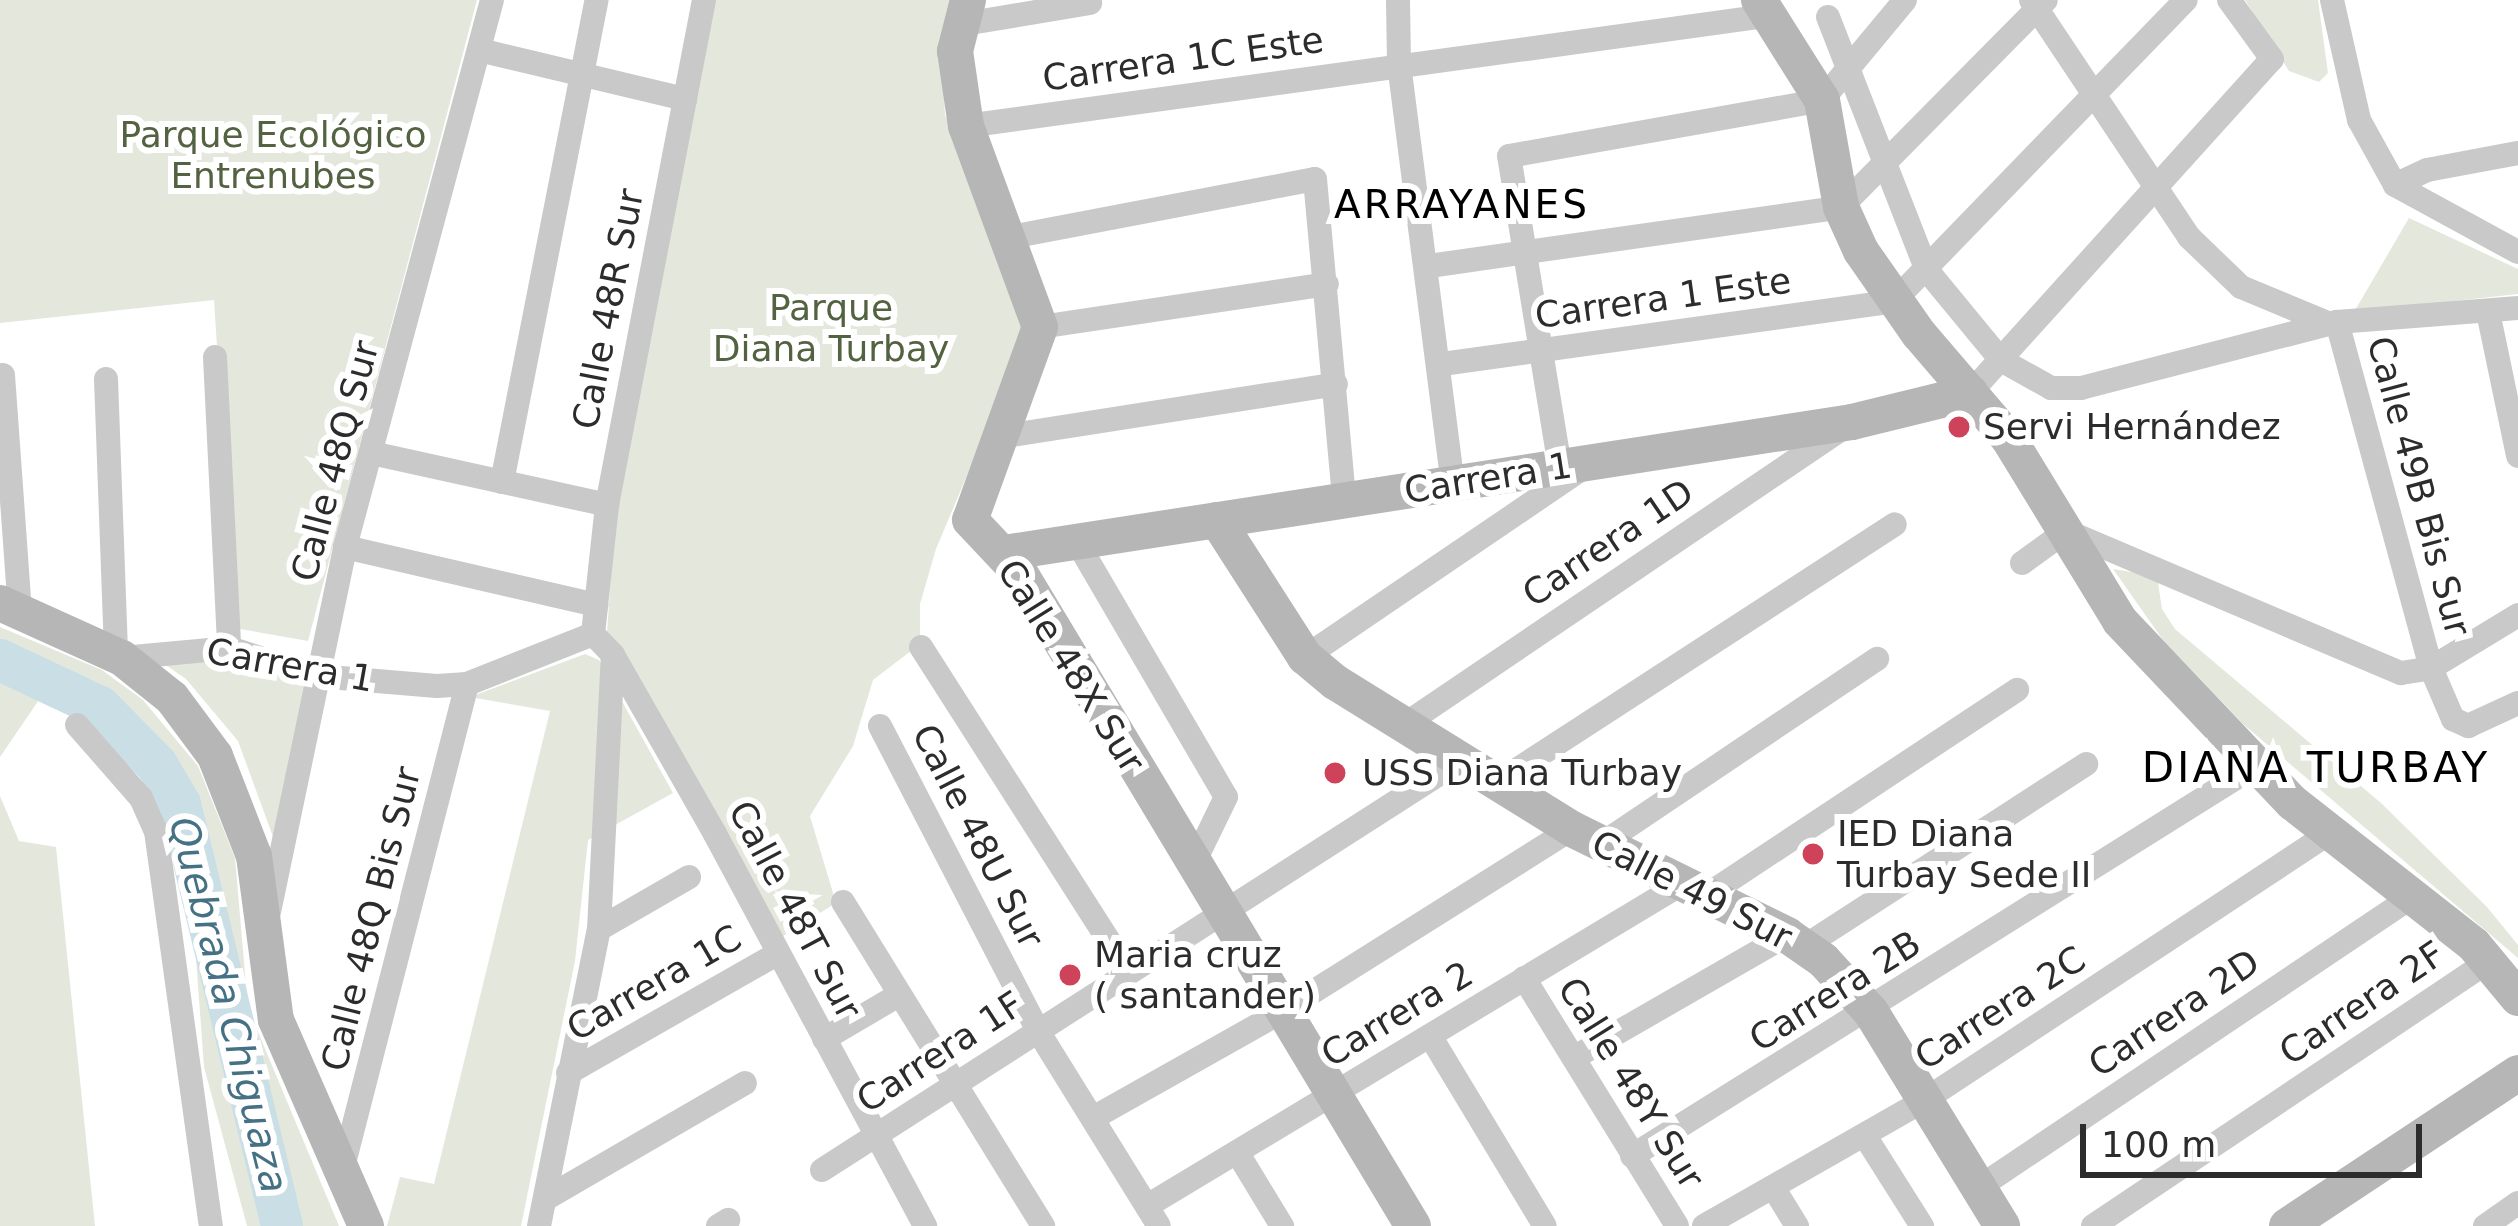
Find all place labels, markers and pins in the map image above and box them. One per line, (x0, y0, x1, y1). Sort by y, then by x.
place label: Servi Hernández (1983, 405, 2281, 449)
marker: Servi Hernández (1946, 414, 1972, 440)
place label: USS Diana Turbay (1362, 751, 1682, 795)
marker: USS Diana Turbay (1319, 757, 1351, 789)
place label: IED Diana Turbay Sede II (1837, 811, 2091, 896)
marker: IED Diana Turbay Sede II (1800, 841, 1826, 867)
place label: Maria cruz ( santander) (1094, 932, 1316, 1017)
marker: Maria cruz ( santander) (1057, 962, 1083, 988)

